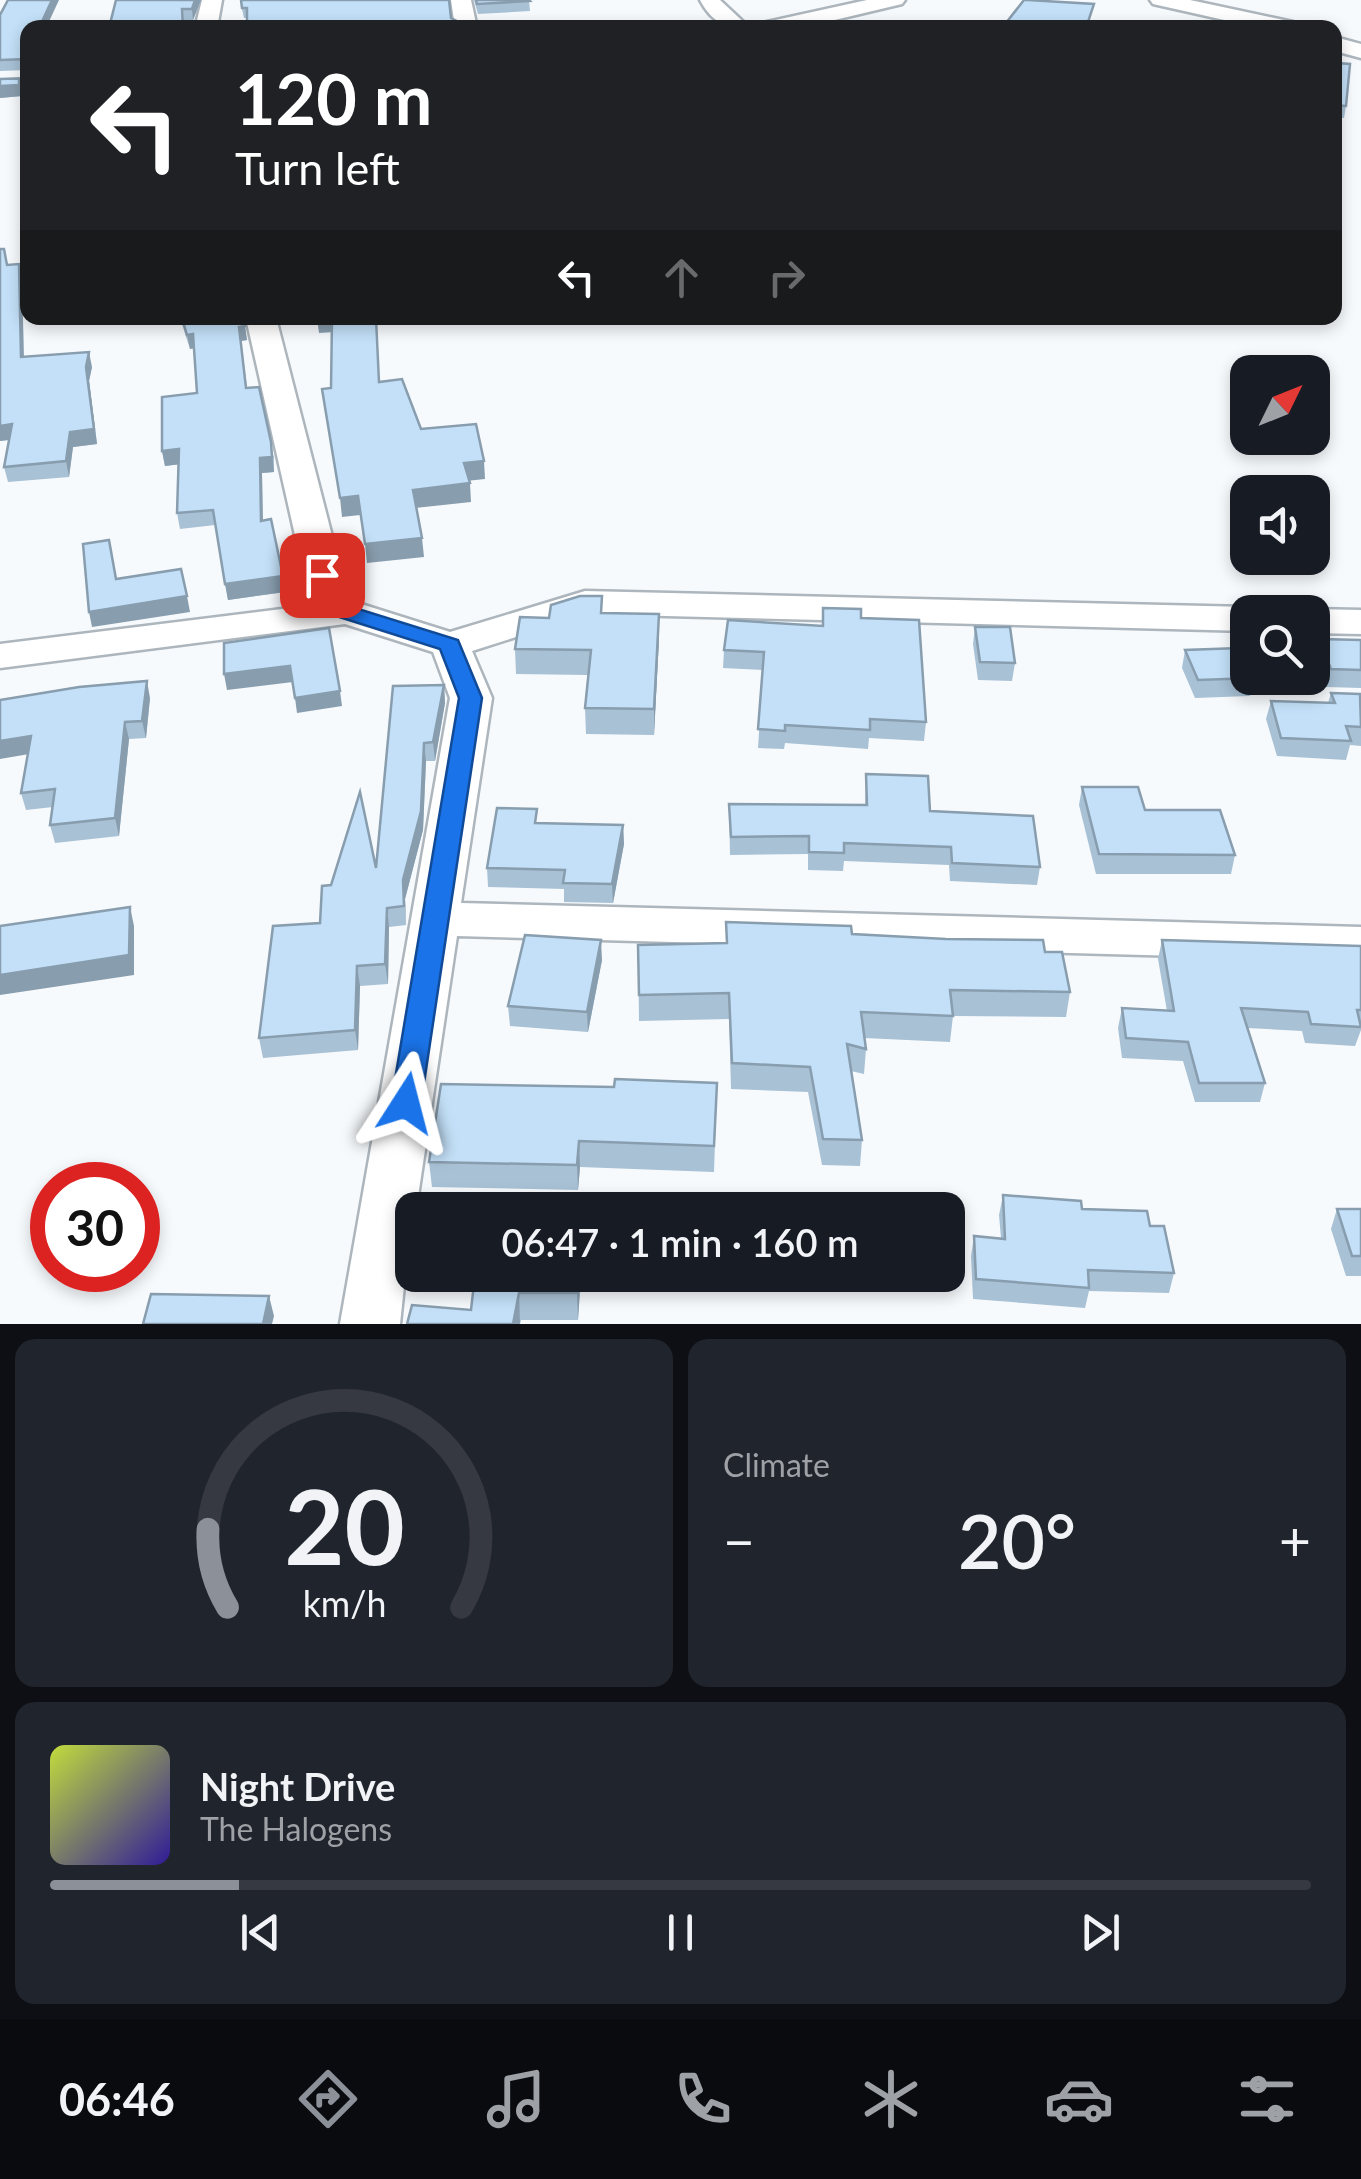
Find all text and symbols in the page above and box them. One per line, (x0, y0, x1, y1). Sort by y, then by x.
text: 120 m (235, 56, 432, 140)
icon: left (70, 60, 200, 190)
text: Turn left (235, 141, 400, 195)
icon: left (549, 250, 604, 305)
icon: ahead (654, 250, 709, 305)
icon: right (759, 250, 814, 305)
north arrow (1230, 355, 1330, 455)
map controls (1230, 355, 1330, 695)
button: sound (1230, 475, 1330, 575)
pin (280, 533, 365, 618)
icon: arrive (295, 548, 350, 603)
button: search (1230, 595, 1330, 695)
position arrow (354, 1051, 458, 1155)
speed limit sign: 30 (30, 1162, 160, 1292)
text: 06:47 · 1 min · 160 m (502, 1219, 858, 1265)
text: Climate (723, 1445, 830, 1484)
text: 20 (284, 1462, 404, 1587)
text: 20° (958, 1495, 1076, 1585)
text: − (723, 1507, 755, 1573)
text: + (1279, 1507, 1311, 1573)
text: km/h (302, 1582, 386, 1625)
text: Night Drive (200, 1763, 395, 1809)
text: The Halogens (200, 1809, 392, 1848)
icon: previous (233, 1905, 288, 1960)
icon: pause (653, 1905, 708, 1960)
icon: next (1073, 1905, 1128, 1960)
icon: directions (293, 2064, 363, 2134)
icon: music (481, 2064, 551, 2134)
icon: phone (668, 2064, 738, 2134)
icon: climate (856, 2064, 926, 2134)
icon: car (1044, 2064, 1114, 2134)
icon: filters (1232, 2064, 1302, 2134)
text: 06:46 (59, 2072, 175, 2126)

